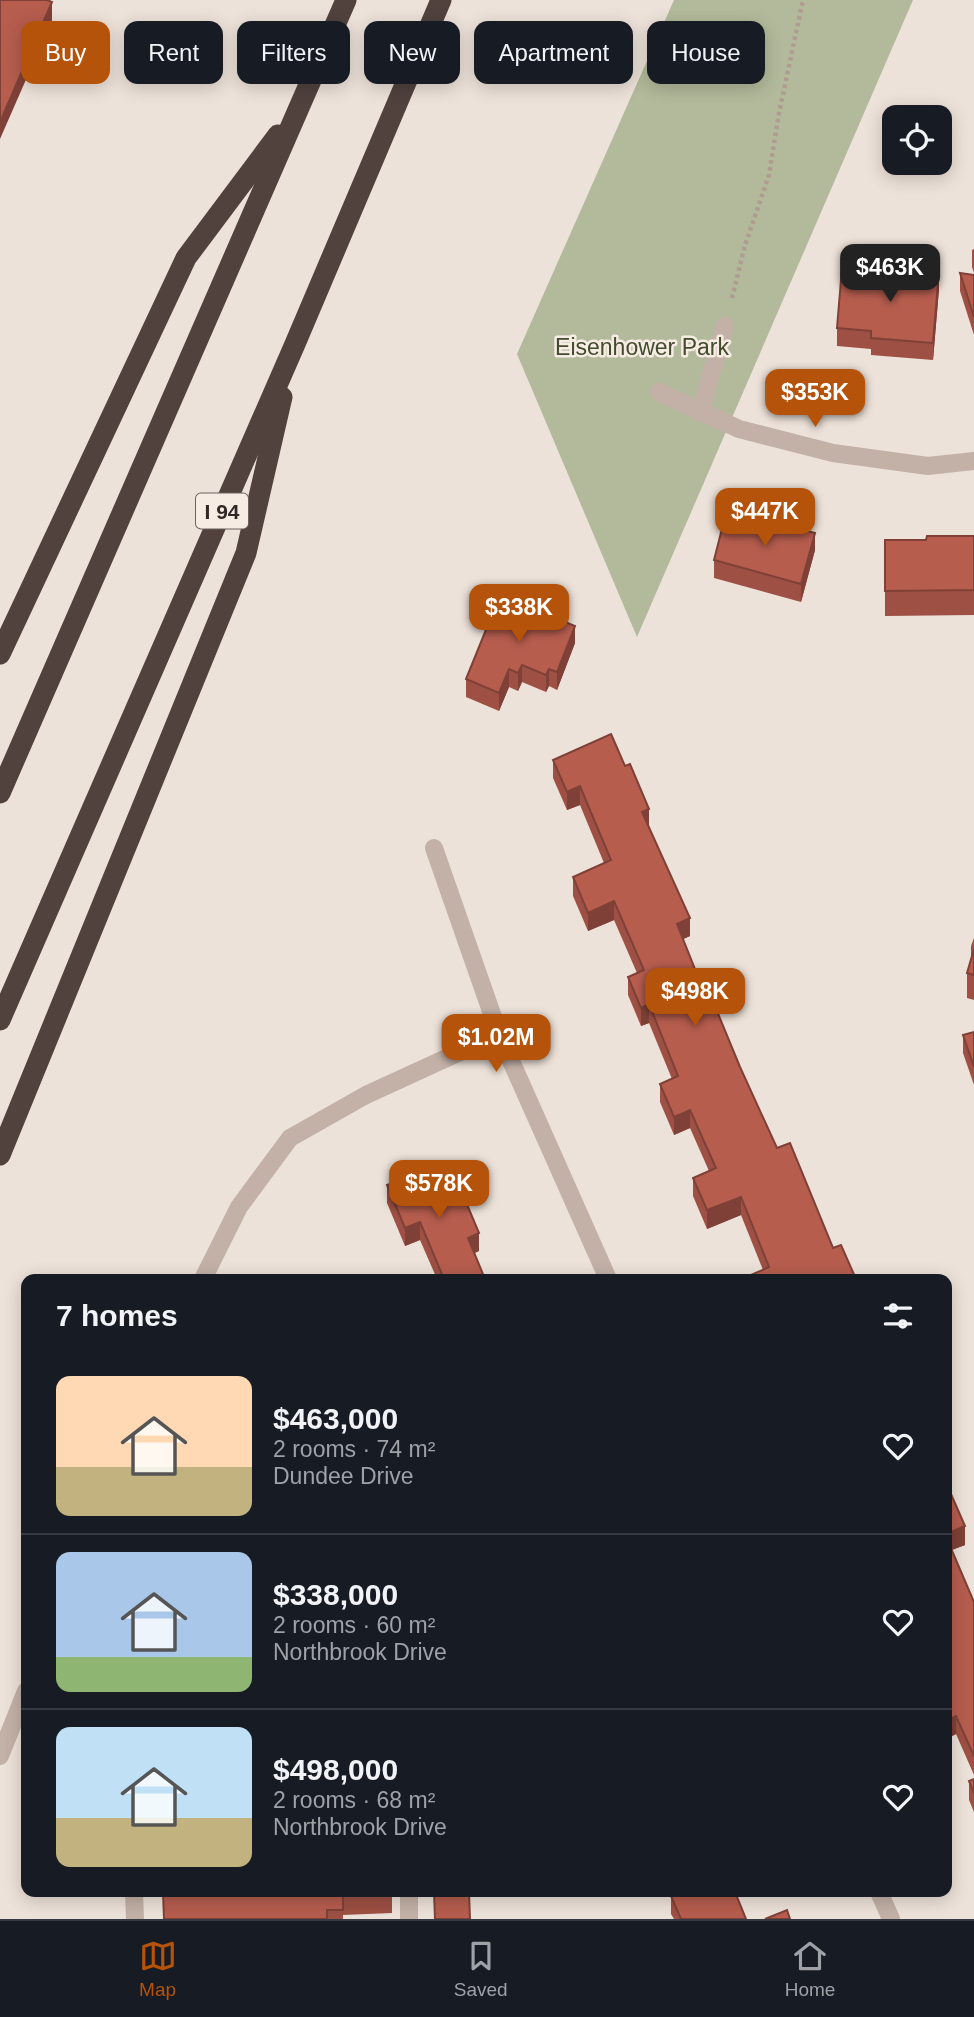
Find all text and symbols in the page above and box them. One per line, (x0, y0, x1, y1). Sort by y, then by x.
chip: Buy (21, 21, 110, 84)
chip: Rent (124, 21, 223, 84)
chip: Filters (237, 21, 350, 84)
chip: New (364, 21, 460, 84)
chip: Apartment (474, 21, 633, 84)
chip: House (647, 21, 765, 84)
map controls (882, 105, 952, 175)
button: locate (882, 105, 952, 175)
pin: $463K (841, 244, 939, 304)
text: $463K (856, 254, 924, 280)
park label: Eisenhower Park (555, 334, 729, 360)
pin: $353K (766, 370, 864, 429)
text: $353K (781, 379, 849, 405)
pin: $447K (716, 489, 814, 548)
road number: I 94 (196, 494, 248, 528)
text: $447K (731, 498, 799, 524)
pin: $338K (470, 584, 568, 644)
text: $338K (485, 594, 553, 620)
pin: $498K (646, 968, 744, 1028)
text: $498K (661, 978, 729, 1004)
pin: $1.02M (439, 1014, 553, 1074)
text: $1.02M (458, 1024, 534, 1050)
pin: $578K (390, 1160, 488, 1220)
text: $578K (405, 1170, 473, 1196)
icon: filters (879, 1297, 917, 1335)
text: 7 homes (56, 1299, 178, 1332)
text: $463,000 (273, 1402, 398, 1435)
icon: home (112, 1404, 196, 1488)
icon: heart (879, 1427, 917, 1465)
text: 2 rooms · 74 m² (273, 1436, 435, 1462)
text: Dundee Drive (273, 1463, 414, 1489)
text: $338,000 (273, 1578, 398, 1611)
icon: home (112, 1580, 196, 1664)
icon: heart (879, 1603, 917, 1641)
text: 2 rooms · 60 m² (273, 1612, 435, 1638)
text: Northbrook Drive (273, 1639, 447, 1665)
text: $498,000 (273, 1753, 398, 1786)
icon: home (112, 1755, 196, 1839)
icon: heart (879, 1778, 917, 1816)
text: 2 rooms · 68 m² (273, 1787, 435, 1813)
text: Northbrook Drive (273, 1814, 447, 1840)
tab: Map (139, 1937, 177, 2001)
tab: Saved (454, 1937, 508, 2001)
tab: Home (785, 1937, 835, 2001)

